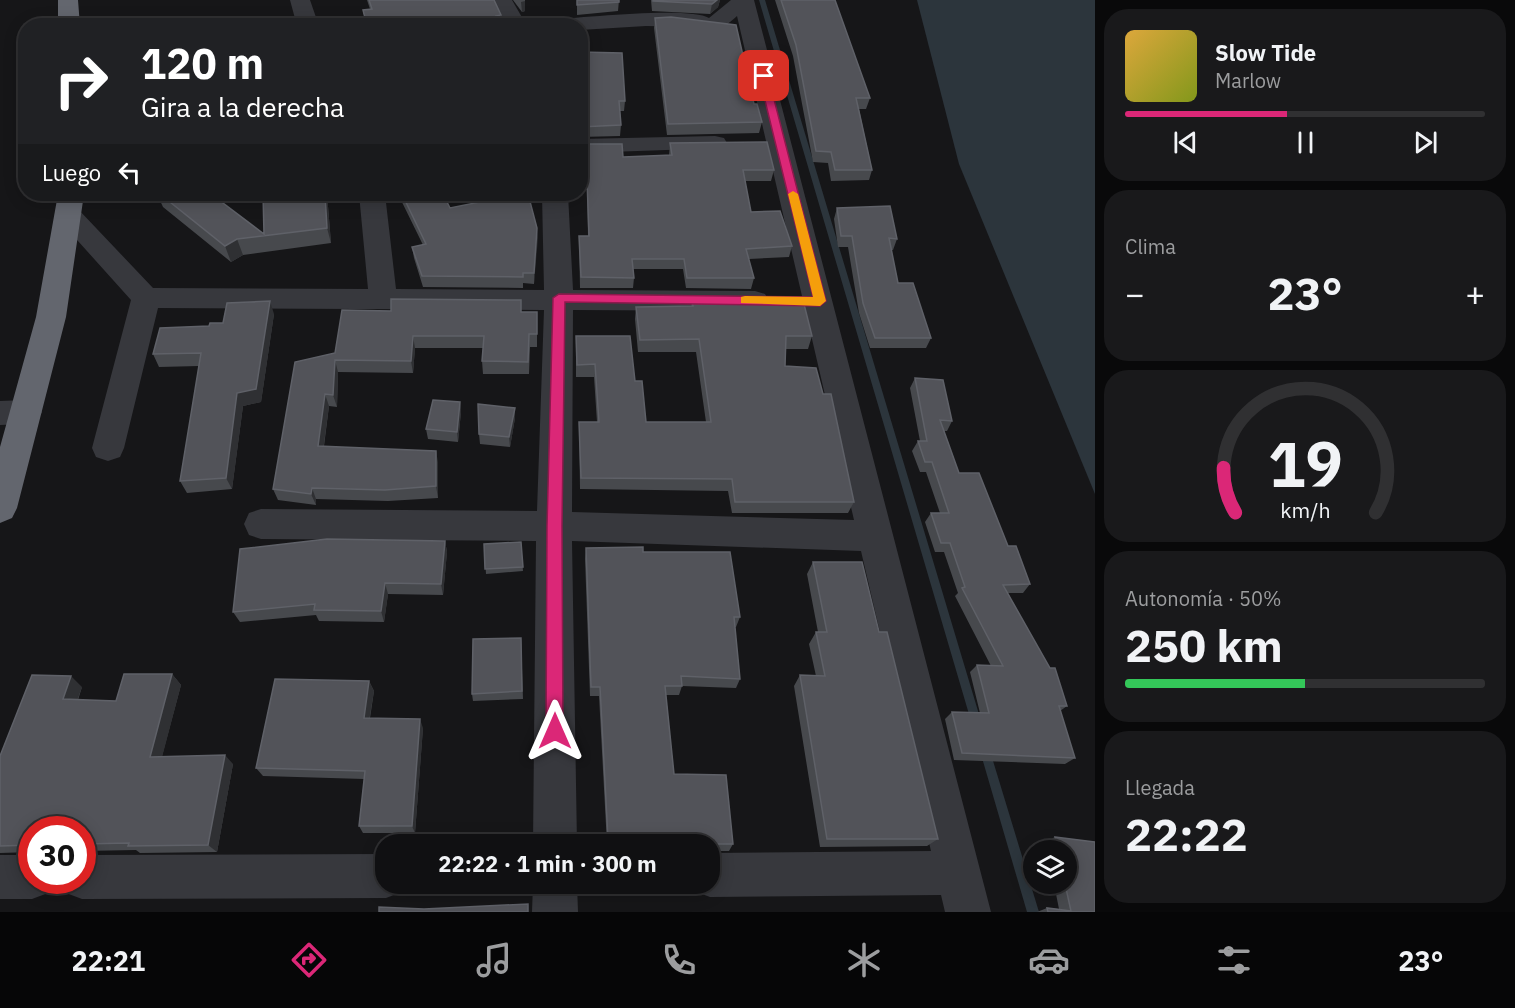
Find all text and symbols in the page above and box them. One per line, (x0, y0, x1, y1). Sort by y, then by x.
text: 120 m (141, 36, 264, 91)
text: Slow Tide (1215, 38, 1316, 67)
icon: right (42, 42, 120, 120)
pin (738, 50, 789, 101)
icon: arrive (747, 59, 780, 92)
text: Marlow (1215, 67, 1281, 94)
text: Gira a la derecha (141, 89, 344, 124)
icon: previous (1169, 126, 1202, 159)
icon: pause (1289, 126, 1322, 159)
icon: next (1409, 126, 1442, 159)
icon: left (113, 156, 146, 189)
text: Luego (42, 158, 101, 187)
text: Clima (1125, 233, 1176, 260)
text: 23° (1267, 264, 1343, 322)
text: − (1125, 272, 1145, 315)
text: + (1465, 272, 1485, 315)
text: 19 (1268, 423, 1342, 504)
text: km/h (1280, 496, 1330, 524)
text: Autonomía · 50% (1125, 585, 1282, 612)
text: 250 km (1125, 616, 1283, 674)
position arrow (523, 699, 587, 763)
text: Llegada (1125, 774, 1195, 801)
text: 22:22 (1125, 805, 1248, 863)
speed limit sign: 30 (18, 816, 96, 894)
map controls (1023, 840, 1077, 894)
button: layers (1023, 840, 1077, 894)
text: 22:22 · 1 min · 300 m (438, 849, 657, 878)
icon: directions (288, 939, 330, 981)
icon: music (473, 939, 515, 981)
icon: phone (658, 939, 700, 981)
icon: climate (843, 939, 885, 981)
icon: car (1028, 939, 1070, 981)
icon: filters (1213, 939, 1255, 981)
text: 22:21 (72, 943, 145, 978)
text: 23° (1398, 943, 1443, 978)

